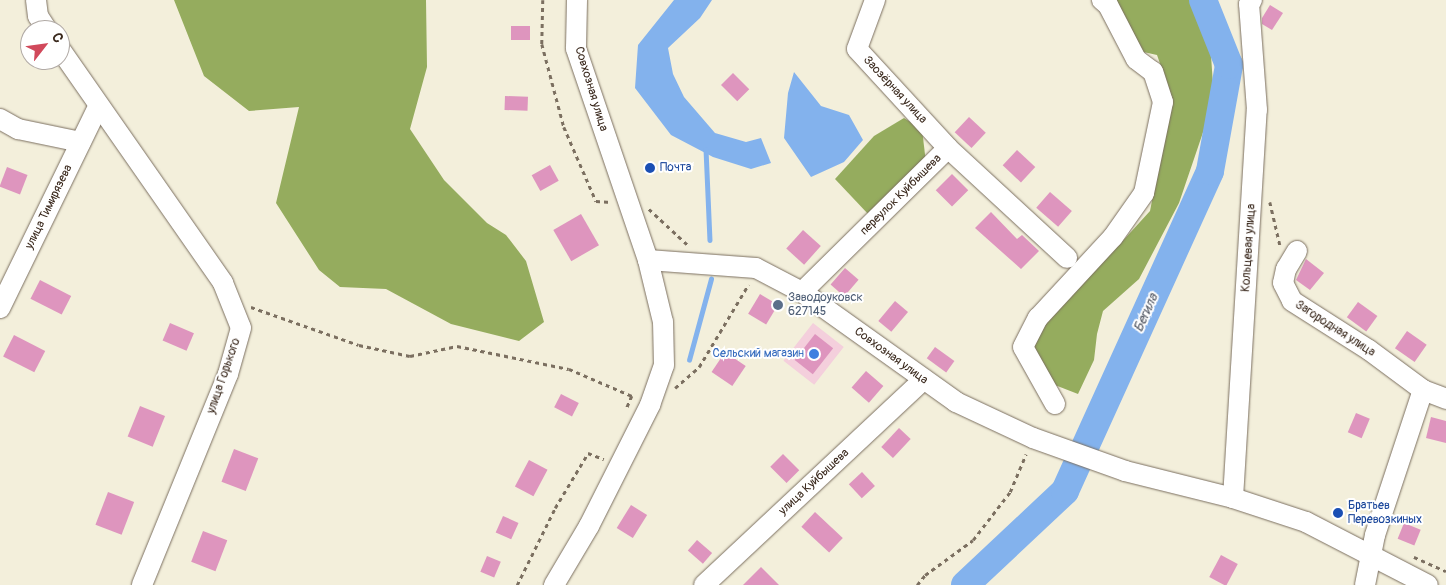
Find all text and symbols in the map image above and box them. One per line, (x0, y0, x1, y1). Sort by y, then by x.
north arrow (20, 20, 70, 70)
text: С (48, 30, 67, 46)
street label: Совхозная улица (571, 45, 611, 133)
street label: Заозёрная улица (860, 53, 930, 127)
street label: переулок Куйбышева (858, 152, 944, 238)
place label: Почта (660, 161, 691, 175)
street label: улица Тимирязева (22, 162, 76, 252)
marker: Почта (644, 162, 656, 174)
street label: Кольцевая улица (1239, 203, 1259, 293)
place label: Заводоуковск 627145 (788, 291, 863, 319)
water label: Бегила (1130, 291, 1162, 335)
street label: Загородная улица (1292, 298, 1378, 360)
marker: Заводоуковск 627145 (772, 299, 784, 311)
street label: Совхозная улица (851, 324, 931, 388)
street label: улица Горького (204, 336, 244, 416)
place label: Сельский магазин (713, 347, 804, 361)
marker: Сельский магазин (808, 348, 820, 360)
street label: улица Куйбышева (776, 446, 852, 518)
place label: Братьев Перевозкиных (1348, 499, 1422, 527)
marker: Братьев Перевозкиных (1332, 507, 1344, 519)

